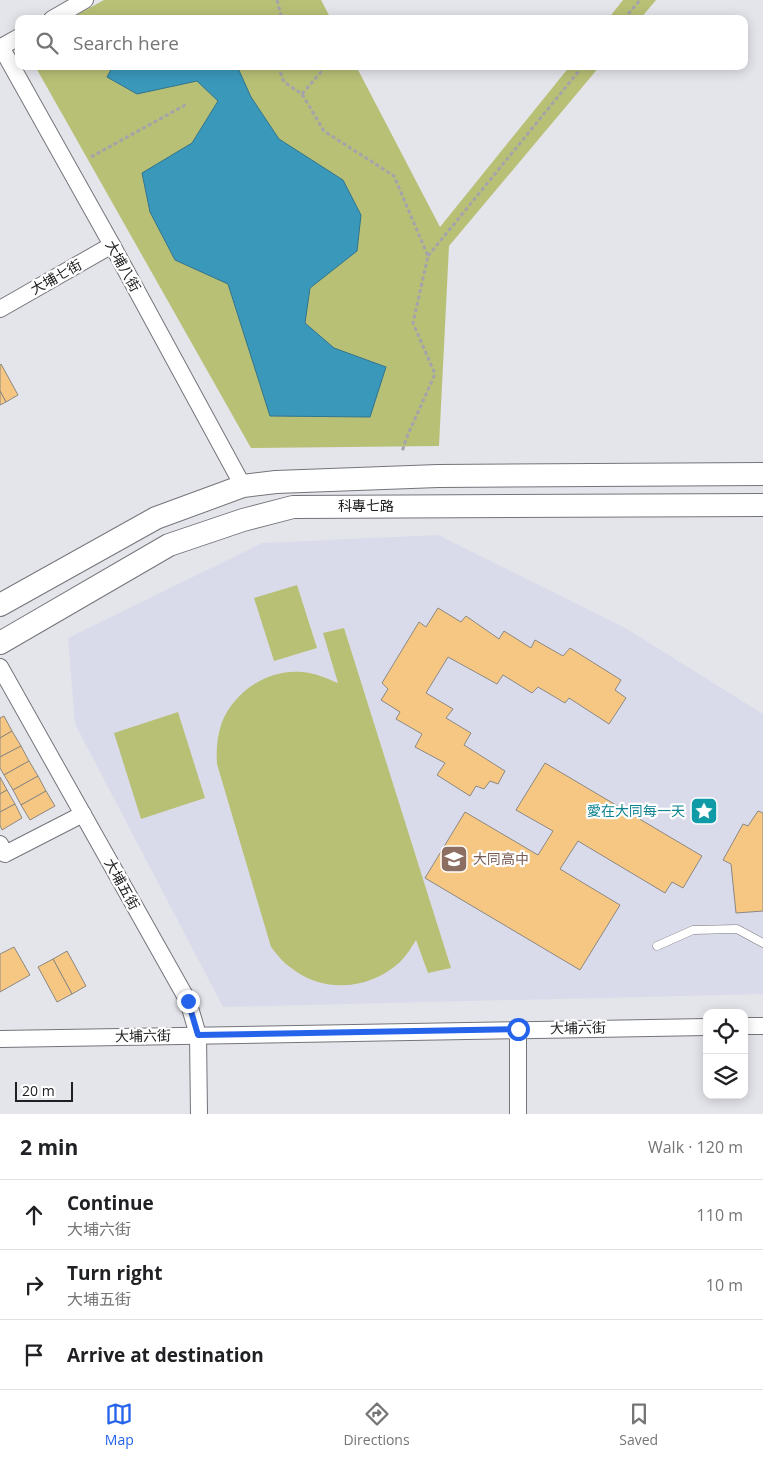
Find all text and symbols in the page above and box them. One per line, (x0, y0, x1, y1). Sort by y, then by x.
search box (15, 15, 748, 70)
icon: search (33, 29, 61, 57)
text: Search here (73, 30, 179, 56)
street label: 大埔八街 (102, 237, 145, 295)
street label: 大埔七街 (27, 255, 85, 298)
street label: 科專七路 (338, 496, 394, 515)
place icon: 愛在大同每一天 (689, 796, 719, 826)
place label: 愛在大同每一天 (587, 801, 685, 820)
school or university icon: 大同高中 (439, 844, 469, 874)
place label: 大同高中 (473, 849, 529, 868)
street label: 大埔五街 (101, 855, 144, 913)
route end (177, 990, 200, 1013)
map controls (703, 1009, 748, 1099)
button: locate (703, 1009, 748, 1054)
route start (507, 1018, 530, 1041)
street label: 大埔六街 (550, 1018, 606, 1037)
street label: 大埔六街 (115, 1026, 171, 1045)
button: layers (703, 1054, 748, 1099)
scale bar (15, 1079, 72, 1102)
text: 20 m (22, 1081, 55, 1100)
text: 2 min (20, 1133, 78, 1161)
text: Walk · 120 m (648, 1136, 743, 1158)
text: Continue (67, 1190, 154, 1216)
icon: ahead (20, 1201, 48, 1229)
text: 110 m (697, 1204, 743, 1226)
text: 大埔六街 (67, 1218, 131, 1240)
text: Turn right (67, 1260, 162, 1286)
icon: right (20, 1271, 48, 1299)
text: 10 m (706, 1274, 743, 1296)
text: 大埔五街 (67, 1288, 131, 1310)
icon: arrive (20, 1341, 48, 1369)
text: Arrive at destination (67, 1342, 264, 1368)
tab: Map (105, 1400, 134, 1449)
tab: Directions (343, 1400, 410, 1449)
tab: Saved (619, 1400, 658, 1449)

